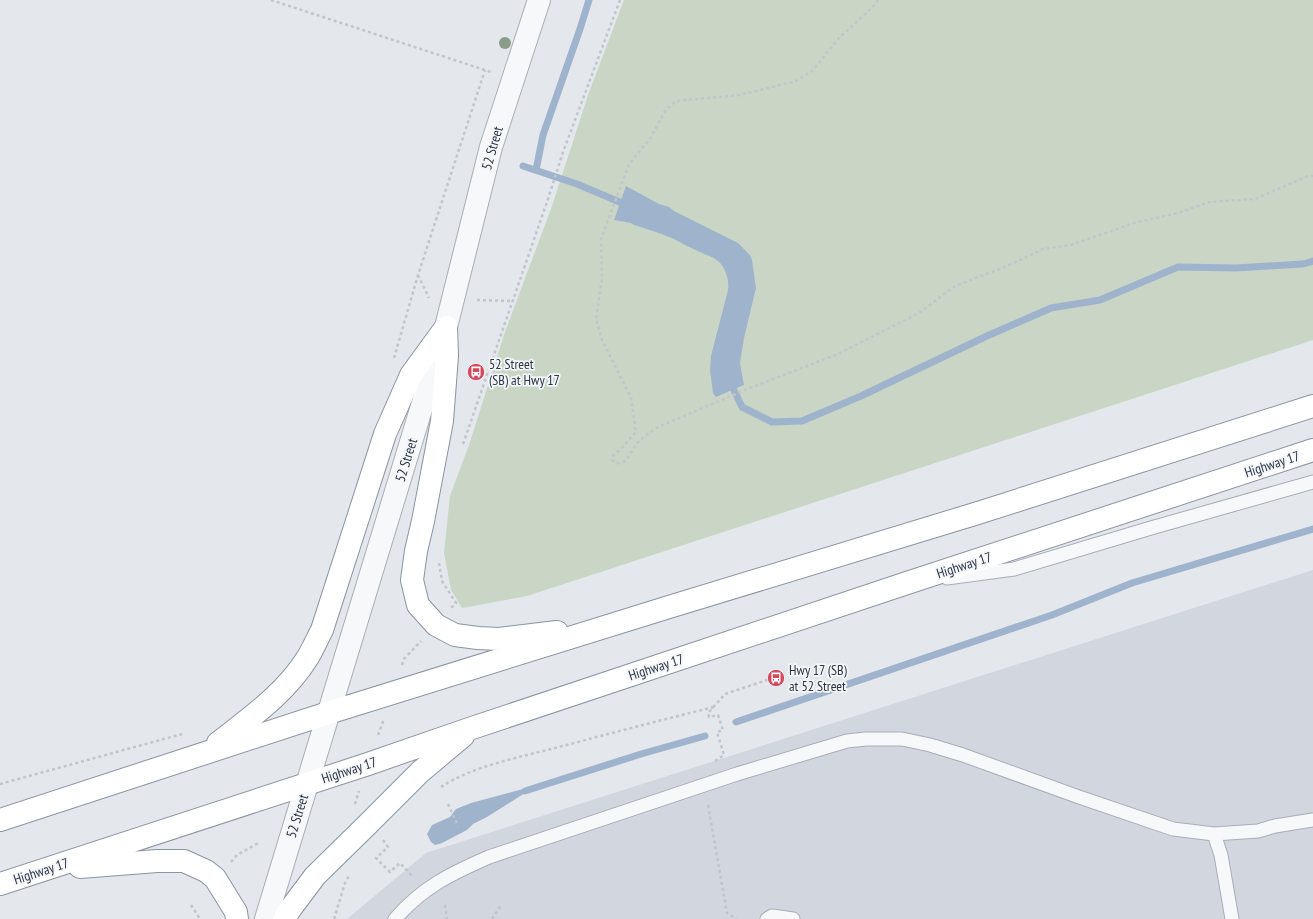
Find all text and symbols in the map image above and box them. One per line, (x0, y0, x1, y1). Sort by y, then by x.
street label: 52 Street (477, 124, 507, 172)
place label: 52 Street (SB) at Hwy 17 (489, 355, 560, 389)
bus stop icon: 52 Street (SB) at Hwy 17 (466, 362, 486, 382)
street label: 52 Street (391, 436, 421, 484)
street label: Highway 17 (1242, 447, 1302, 481)
street label: Highway 17 (934, 548, 994, 582)
street label: Highway 17 (626, 650, 686, 684)
place label: Hwy 17 (SB) at 52 Street (789, 661, 848, 695)
bus stop icon: Hwy 17 (SB) at 52 Street (766, 668, 786, 688)
street label: Highway 17 (319, 753, 379, 787)
street label: 52 Street (282, 792, 312, 840)
street label: Highway 17 (11, 854, 71, 888)

